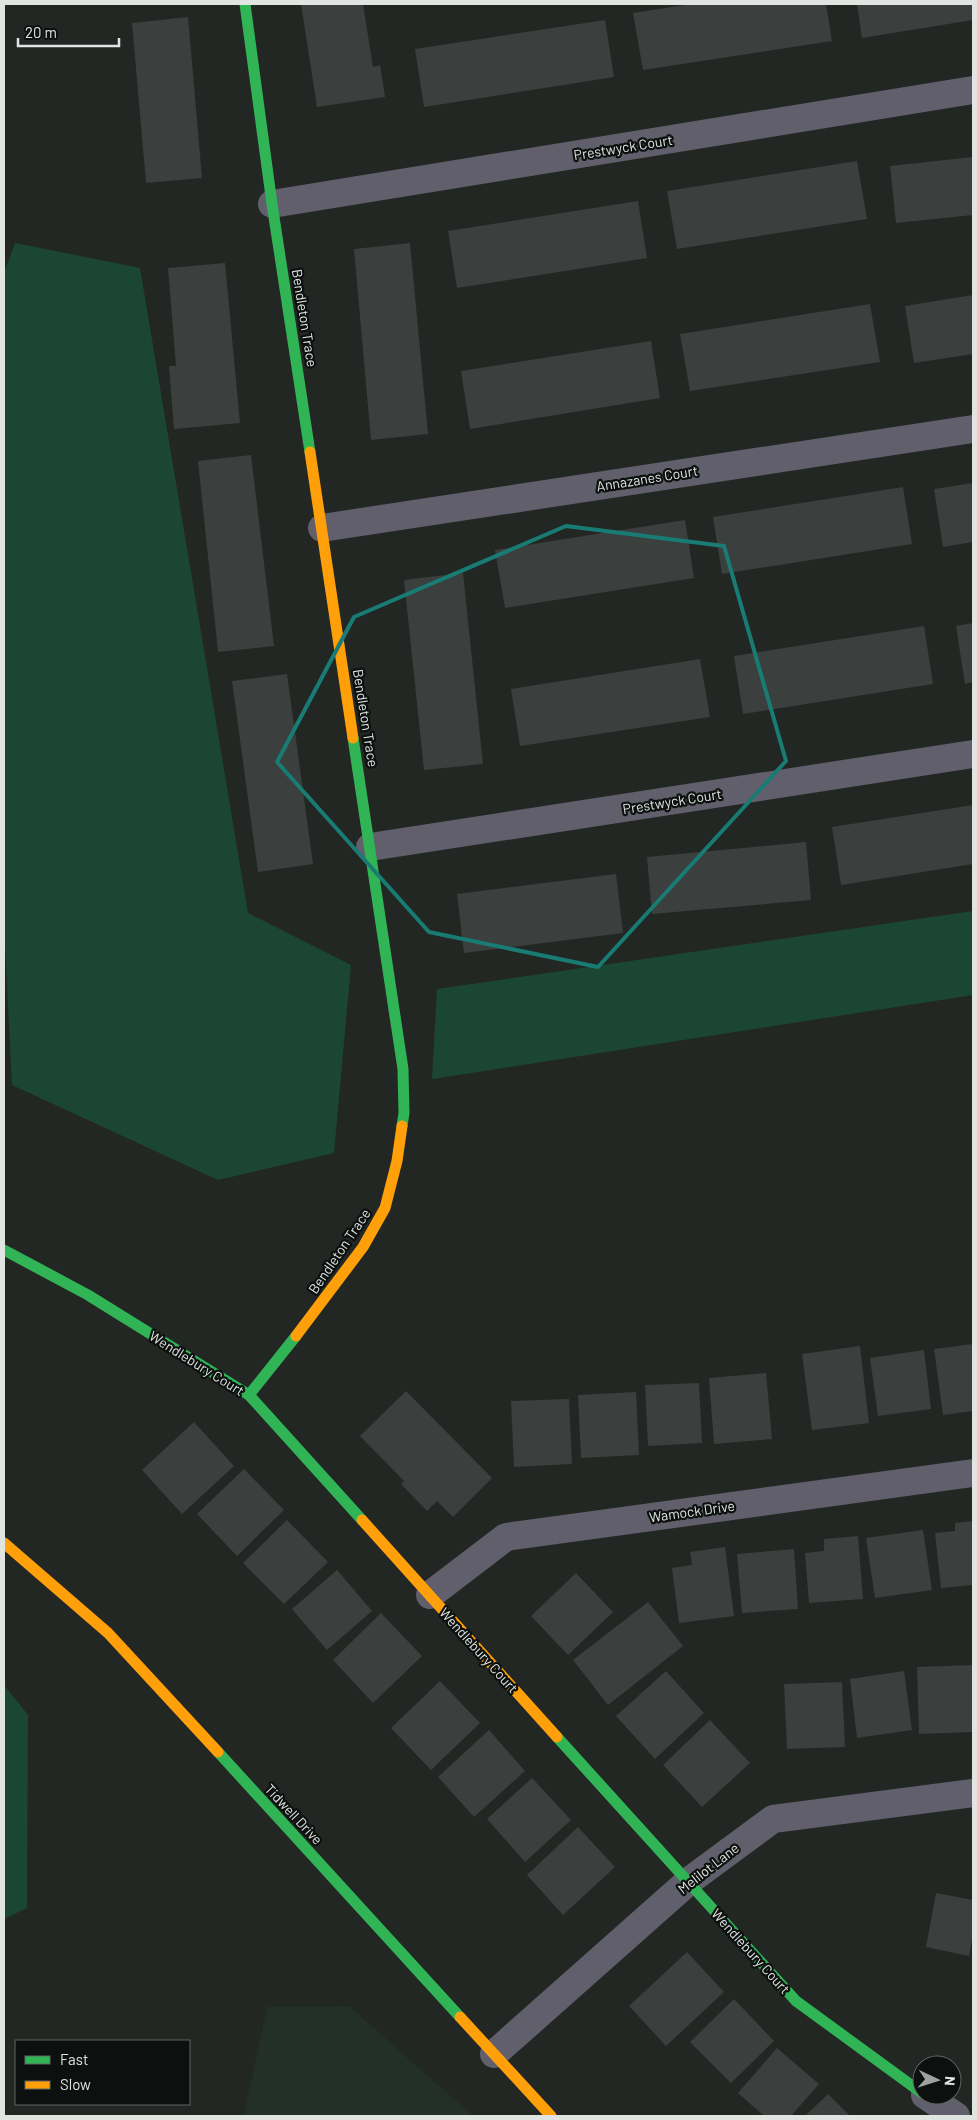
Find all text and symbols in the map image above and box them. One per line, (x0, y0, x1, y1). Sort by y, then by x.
scale bar (18, 15, 119, 47)
text: 20 m (25, 23, 57, 41)
street label: Prestwyck Court (572, 131, 674, 163)
street label: Bendleton Trace (289, 268, 321, 368)
street label: Annazanes Court (595, 462, 699, 494)
street label: Bendleton Trace (350, 668, 382, 768)
street label: Prestwyck Court (621, 785, 723, 817)
street label: Bendleton Trace (304, 1205, 374, 1297)
street label: Wendlebury Court (146, 1327, 248, 1399)
street label: Wamock Drive (648, 1497, 736, 1525)
street label: Wendlebury Court (436, 1604, 522, 1696)
street label: Tidwell Drive (262, 1780, 326, 1848)
street label: Melilot Lane (674, 1839, 742, 1897)
street label: Wendlebury Court (708, 1905, 794, 1997)
legend (15, 2040, 190, 2105)
text: Fast (60, 2050, 88, 2068)
north arrow (912, 2055, 962, 2105)
text: Slow (60, 2075, 91, 2093)
text: N (942, 2076, 959, 2086)

